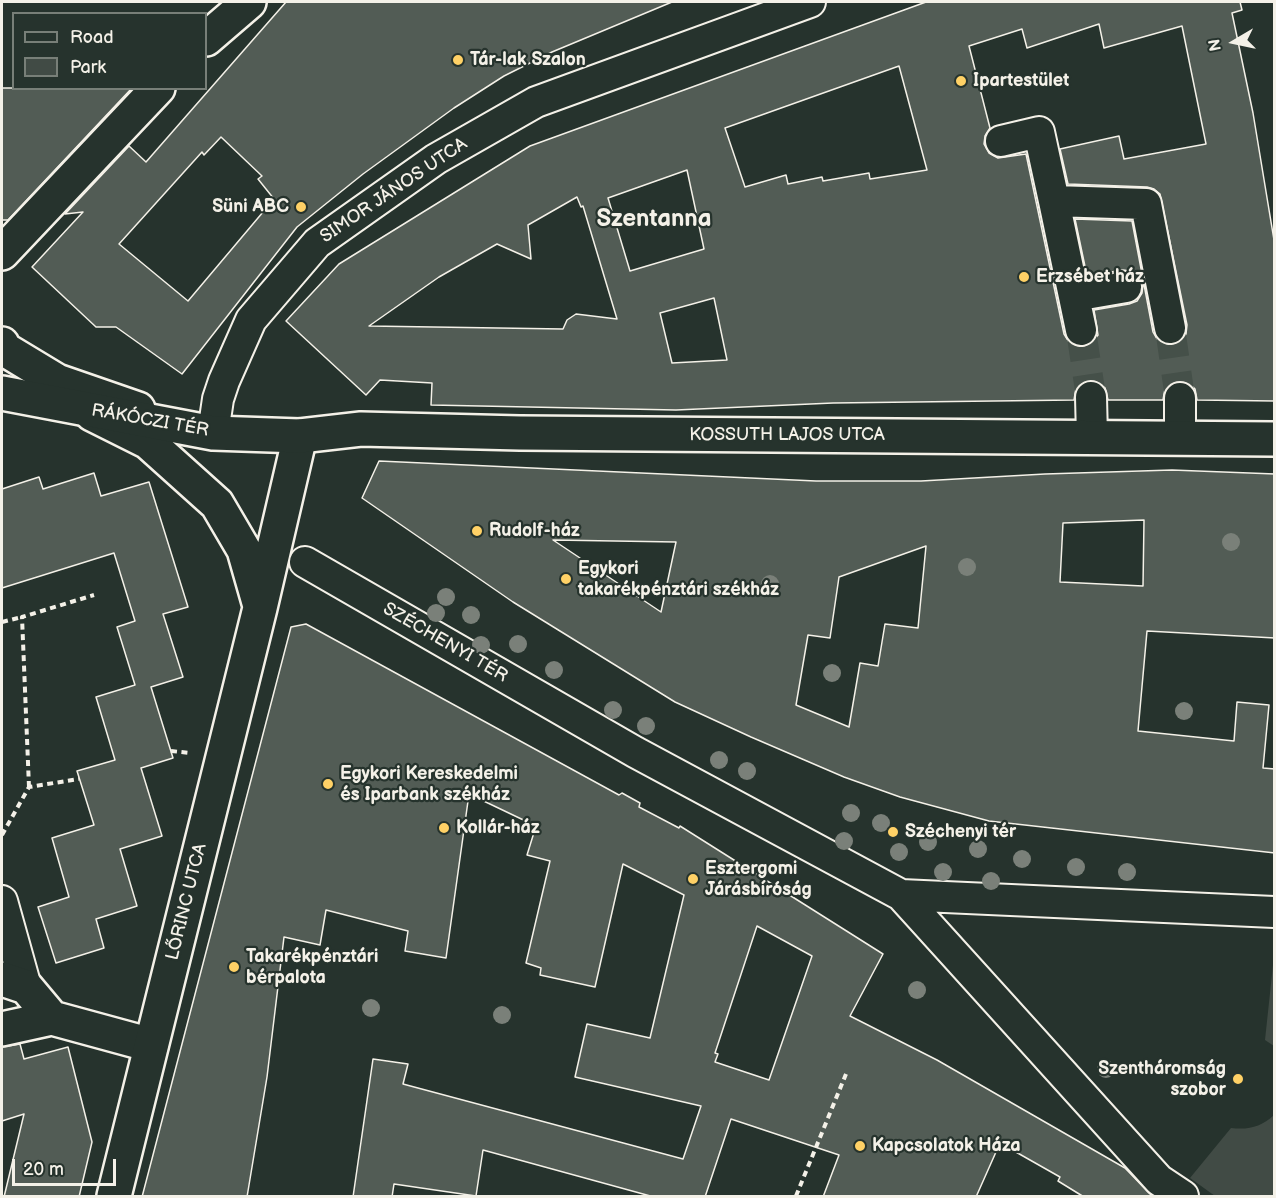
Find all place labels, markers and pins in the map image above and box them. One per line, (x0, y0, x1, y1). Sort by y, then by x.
place label: Tár-lak Szalon (470, 49, 586, 71)
marker: Tár-lak Szalon (451, 53, 465, 67)
place label: Ipartestület (973, 70, 1069, 92)
marker: Ipartestület (954, 74, 968, 88)
place label: Süni ABC (212, 196, 289, 218)
marker: Süni ABC (294, 200, 308, 214)
place label: Erzsébet ház (1036, 266, 1144, 288)
marker: Erzsébet ház (1017, 270, 1031, 284)
place label: Rudolf-ház (489, 520, 580, 542)
marker: Rudolf-ház (470, 524, 484, 538)
place label: Egykori takarékpénztári székház (578, 558, 779, 600)
marker: Egykori takarékpénztári székház (559, 572, 573, 586)
place label: Egykori Kereskedelmi és Iparbank székház (340, 763, 518, 806)
marker: Egykori Kereskedelmi és Iparbank székház (321, 777, 335, 791)
place label: Kollár-ház (456, 817, 540, 839)
marker: Kollár-ház (437, 821, 451, 835)
place label: Széchenyi tér (905, 821, 1016, 843)
marker: Széchenyi tér (886, 825, 900, 839)
place label: Esztergomi Járásbíróság (705, 858, 812, 900)
marker: Esztergomi Járásbíróság (686, 872, 700, 886)
place label: Takarékpénztári bérpalota (246, 946, 378, 988)
marker: Takarékpénztári bérpalota (227, 960, 241, 974)
place label: Szentháromság szobor (1098, 1058, 1226, 1100)
marker: Szentháromság szobor (1231, 1072, 1245, 1086)
place label: Kapcsolatok Háza (872, 1135, 1021, 1157)
marker: Kapcsolatok Háza (853, 1139, 867, 1153)

